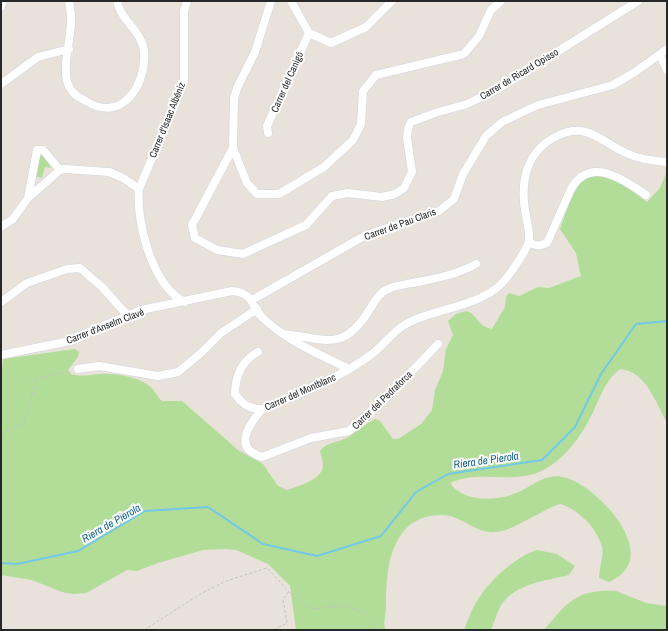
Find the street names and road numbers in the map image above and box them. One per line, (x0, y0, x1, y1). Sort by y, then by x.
street label: Carrer de Ricard Opisso (477, 45, 561, 103)
street label: Carrer del Canigó (268, 49, 306, 114)
street label: Carrer d'Isaac Albéniz (146, 80, 188, 160)
street label: Carrer de Pau Claris (362, 205, 438, 243)
street label: Carrer d'Anselm Clavé (64, 305, 146, 347)
street label: Carrer del Pedraforca (349, 368, 415, 432)
street label: Carrer del Montblanc (262, 370, 338, 414)

